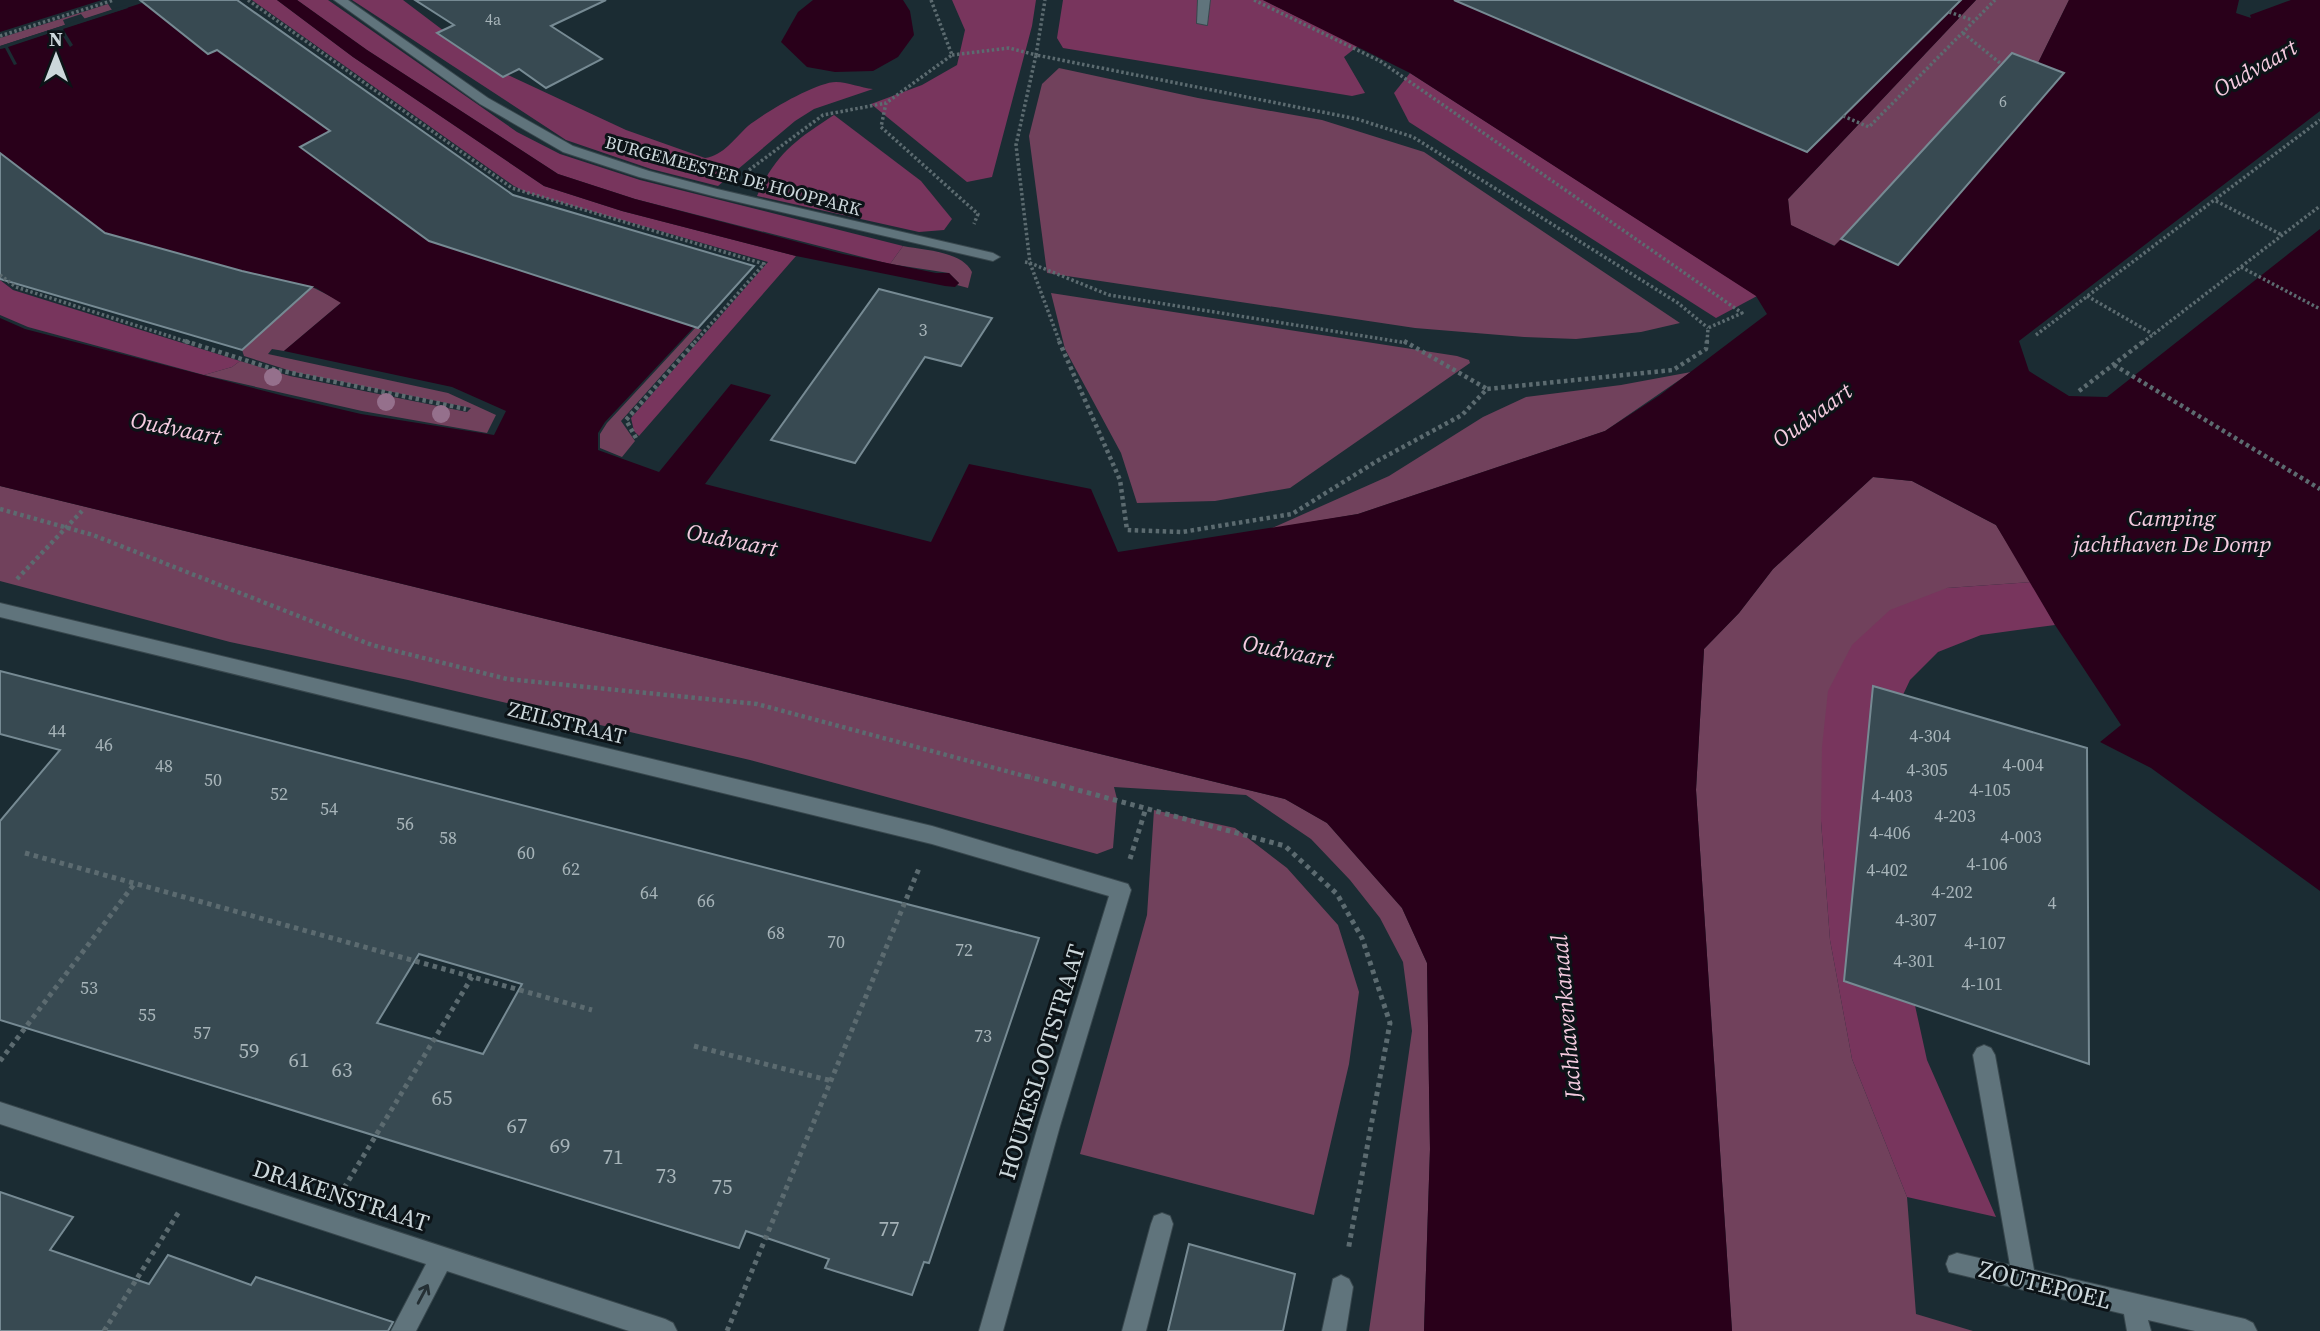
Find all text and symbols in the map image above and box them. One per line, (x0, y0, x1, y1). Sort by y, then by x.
house number: 4a (485, 8, 502, 30)
north arrow (21, 21, 91, 91)
text: N (49, 26, 63, 52)
water label: Oudvaart (2207, 31, 2304, 105)
house number: 6 (1999, 90, 2007, 112)
street label: BURGEMEESTER DE HOOPPARK (602, 129, 864, 222)
house number: 3 (919, 317, 928, 342)
water label: Oudvaart (1766, 374, 1860, 455)
water label: Oudvaart (128, 404, 225, 453)
water label: Camping jachthaven De Domp (2070, 502, 2271, 560)
water label: Oudvaart (684, 516, 781, 565)
water label: Oudvaart (1240, 627, 1337, 676)
street label: ZEILSTRAAT (505, 694, 630, 751)
house number: 44 (48, 718, 66, 743)
house number: 4-304 (1909, 723, 1951, 748)
house number: 46 (95, 732, 113, 757)
house number: 4-004 (2002, 752, 2044, 777)
house number: 48 (155, 753, 173, 778)
house number: 4-305 (1906, 757, 1948, 782)
house number: 50 (204, 767, 222, 792)
house number: 4-105 (1969, 777, 2011, 802)
house number: 52 (270, 781, 288, 806)
house number: 4-403 (1871, 783, 1913, 808)
house number: 54 (320, 796, 338, 821)
house number: 4-203 (1934, 803, 1976, 828)
house number: 56 (396, 811, 414, 836)
house number: 4-406 (1869, 820, 1911, 845)
house number: 4-003 (2000, 824, 2042, 849)
house number: 58 (439, 825, 457, 850)
house number: 60 (517, 840, 535, 865)
house number: 4-106 (1966, 851, 2008, 876)
house number: 62 (562, 856, 580, 881)
house number: 4-402 (1866, 857, 1908, 882)
house number: 4-202 (1931, 879, 1973, 904)
house number: 64 (640, 880, 658, 905)
house number: 66 (697, 888, 715, 913)
house number: 4 (2048, 890, 2057, 915)
house number: 4-307 (1895, 907, 1937, 932)
house number: 68 (767, 920, 785, 945)
house number: 70 (827, 929, 845, 954)
house number: 4-107 (1964, 930, 2006, 955)
water label: Jachhavenkanaal (1543, 933, 1589, 1103)
house number: 72 (955, 937, 973, 962)
street label: HOUKESLOOTSTRAAT (990, 940, 1093, 1183)
house number: 4-301 (1893, 948, 1935, 973)
house number: 4-101 (1961, 971, 2003, 996)
house number: 53 (80, 975, 98, 1000)
house number: 55 (138, 1002, 156, 1027)
house number: 57 (193, 1020, 211, 1045)
house number: 73 (974, 1023, 992, 1048)
house number: 59 (239, 1036, 260, 1065)
house number: 61 (289, 1045, 310, 1074)
house number: 63 (332, 1055, 353, 1084)
house number: 65 (432, 1083, 453, 1112)
house number: 67 (507, 1111, 528, 1140)
house number: 69 (550, 1131, 571, 1160)
house number: 71 (603, 1142, 624, 1171)
street label: DRAKENSTRAAT (249, 1152, 434, 1240)
house number: 73 (656, 1161, 677, 1190)
house number: 75 (712, 1172, 733, 1201)
house number: 77 (879, 1214, 900, 1243)
street label: ZOUTEPOEL (1976, 1252, 2115, 1317)
one-way arrow (416, 1284, 430, 1305)

